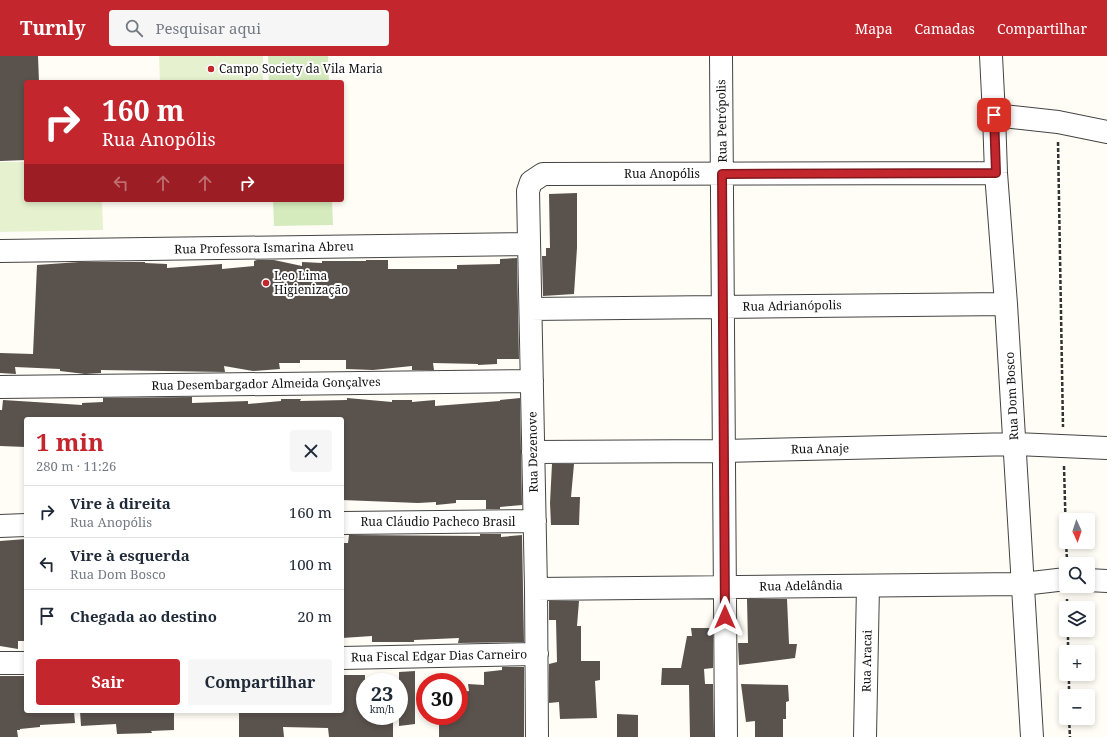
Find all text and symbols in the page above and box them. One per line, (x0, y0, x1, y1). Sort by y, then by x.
search box (109, 10, 389, 46)
text: Turnly (20, 15, 85, 41)
icon: search (123, 17, 145, 39)
text: Pesquisar aqui (155, 18, 261, 38)
text: Mapa (855, 19, 893, 38)
text: Camadas (915, 19, 975, 38)
text: Compartilhar (997, 19, 1087, 38)
place label: Campo Society da Vila Maria (219, 60, 383, 77)
marker: Campo Society da Vila Maria (206, 64, 216, 74)
street label: Rua Petrópolis (712, 79, 731, 163)
text: 160 m (102, 91, 184, 129)
icon: right (36, 96, 88, 148)
pin (977, 98, 1011, 132)
icon: arrive (983, 104, 1005, 126)
text: Rua Anopólis (102, 127, 216, 151)
street label: Rua Anopólis (624, 165, 700, 182)
icon: left (110, 172, 132, 194)
icon: ahead (152, 172, 174, 194)
icon: ahead (194, 172, 216, 194)
icon: right (236, 172, 258, 194)
street label: Rua Professora Ismarina Abreu (174, 237, 354, 258)
place label: Leo Lima Higienização (274, 267, 348, 298)
marker: Leo Lima Higienização (261, 278, 271, 288)
street label: Rua Adrianópolis (742, 296, 842, 315)
street label: Rua Dom Bosco (1001, 351, 1022, 441)
street label: Rua Desembargador Almeida Gonçalves (151, 373, 381, 394)
street label: Rua Dezenove (523, 411, 542, 493)
text: 1 min (36, 425, 104, 458)
button: close (290, 430, 332, 472)
street label: Rua Anaje (791, 439, 849, 458)
text: 280 m · 11:26 (36, 457, 116, 475)
text: Vire à direita (70, 493, 171, 513)
icon: right (36, 501, 58, 523)
text: 160 m (289, 502, 332, 522)
text: Rua Anopólis (70, 513, 152, 531)
street label: Rua Cláudio Pacheco Brasil (361, 513, 516, 530)
north arrow (1059, 513, 1095, 549)
map controls (1059, 513, 1095, 725)
text: Vire à esquerda (70, 545, 190, 565)
icon: left (36, 553, 58, 575)
text: 100 m (289, 554, 332, 574)
button: search (1059, 557, 1095, 593)
text: Rua Dom Bosco (70, 565, 166, 583)
street label: Rua Adelândia (759, 576, 843, 595)
position arrow (704, 596, 746, 638)
button: layers (1059, 601, 1095, 637)
icon: arrive (36, 605, 58, 627)
text: Chegada ao destino (70, 606, 217, 626)
text: 20 m (297, 606, 332, 626)
street label: Rua Aracai (857, 629, 876, 692)
street label: Rua Fiscal Edgar Dias Carneiro (351, 645, 527, 666)
button: + (1059, 645, 1095, 681)
button: Sair (36, 659, 180, 705)
button: Compartilhar (188, 659, 332, 705)
speed limit sign: 30 (416, 673, 468, 725)
text: 23 (371, 680, 393, 707)
button: − (1059, 689, 1095, 725)
text: km/h (370, 702, 394, 716)

